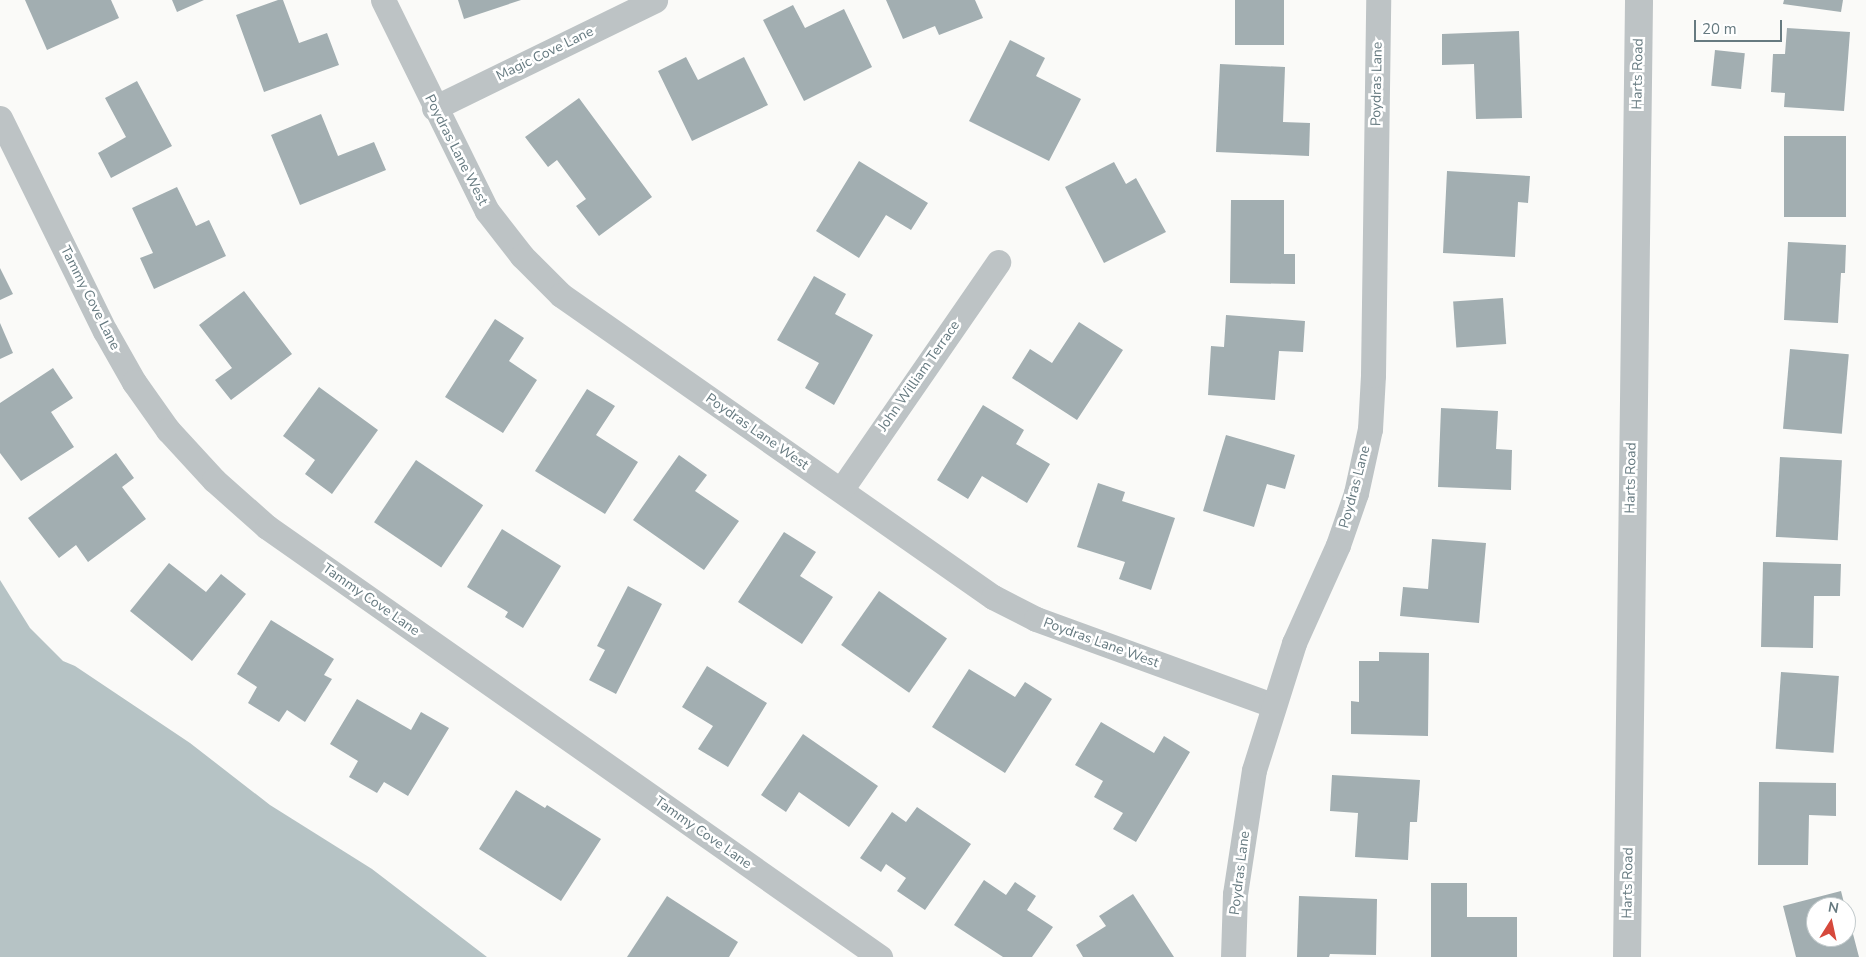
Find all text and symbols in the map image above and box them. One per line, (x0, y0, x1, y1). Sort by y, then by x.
scale bar (1696, 10, 1784, 42)
text: 20 m (1702, 19, 1737, 39)
street label: Magic Cove Lane (494, 23, 596, 85)
street label: Harts Road (1629, 38, 1647, 110)
street label: Poydras Lane (1368, 42, 1386, 126)
street label: Poydras Lane West (421, 92, 491, 208)
street label: Tammy Cove Lane (56, 243, 124, 353)
street label: John William Terrace (875, 318, 963, 434)
street label: Poydras Lane West (702, 390, 812, 474)
street label: Harts Road (1622, 442, 1640, 514)
street label: Poydras Lane (1336, 444, 1374, 530)
street label: Tammy Cove Lane (319, 560, 423, 640)
street label: Poydras Lane West (1041, 614, 1161, 672)
street label: Tammy Cove Lane (651, 793, 755, 873)
street label: Poydras Lane (1227, 830, 1253, 916)
street label: Harts Road (1619, 847, 1637, 919)
north arrow (1806, 897, 1856, 947)
text: N (1827, 897, 1840, 918)

